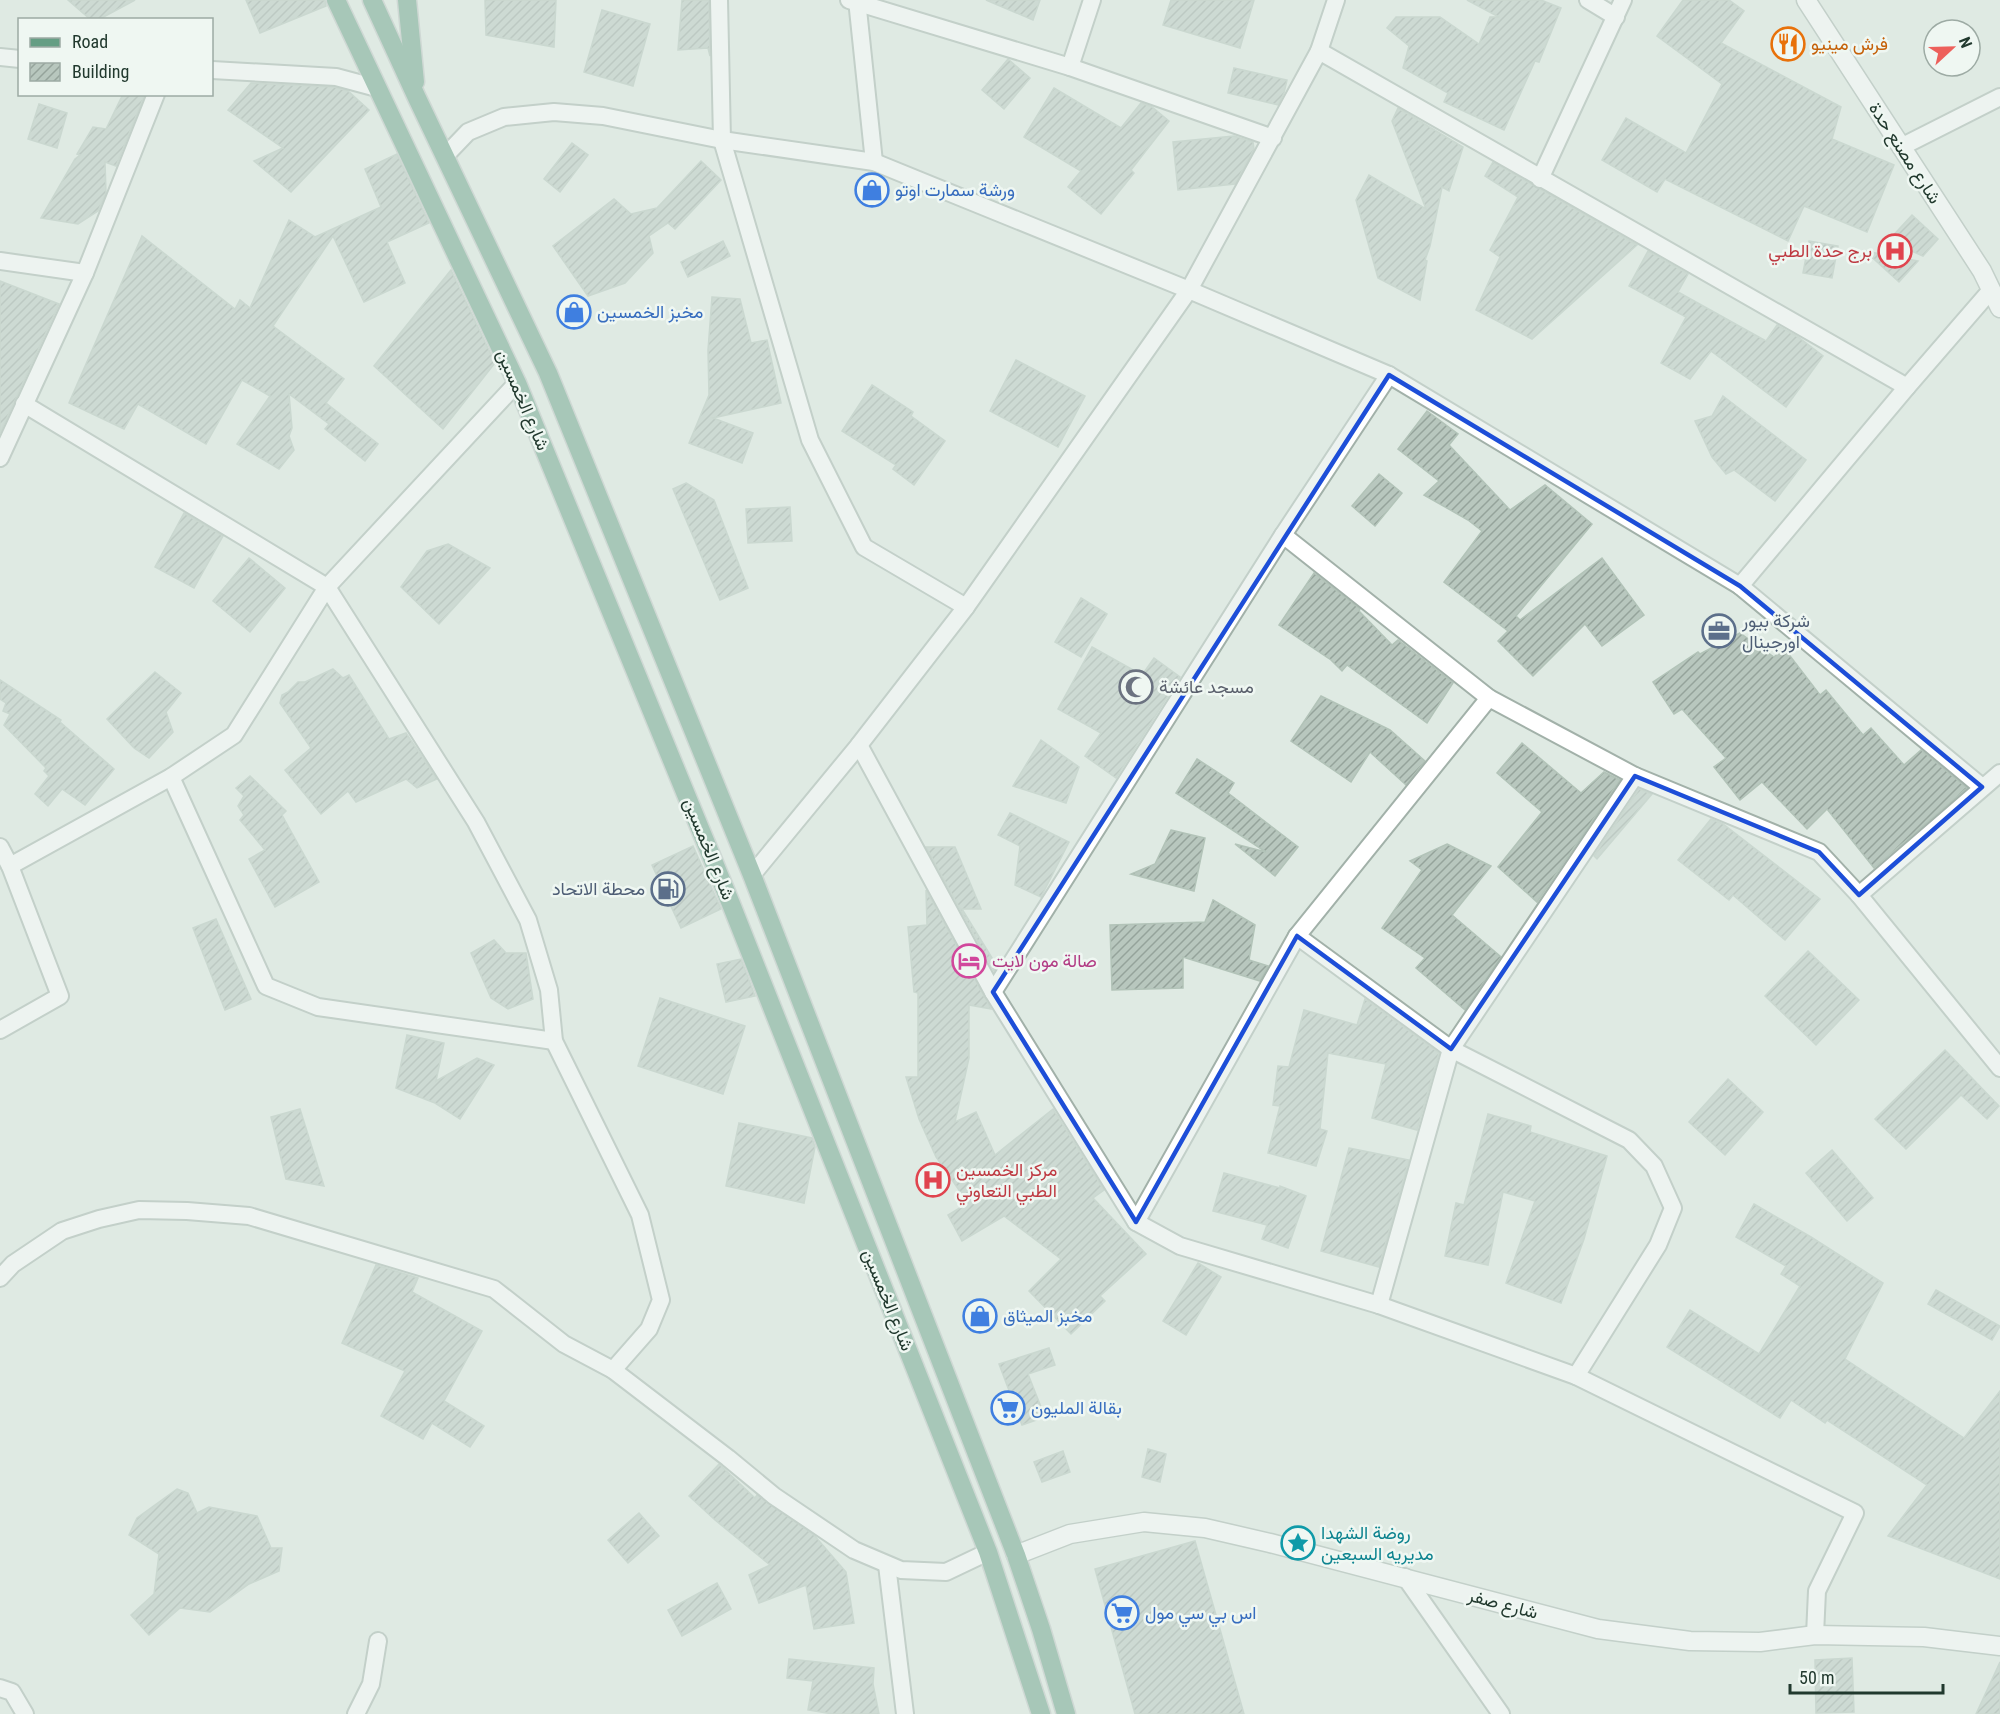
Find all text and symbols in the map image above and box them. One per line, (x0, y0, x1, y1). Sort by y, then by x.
legend (18, 18, 213, 96)
north arrow (1922, 18, 1982, 78)
restaurant icon: فرش مينيو (1770, 26, 1806, 62)
text: Road (72, 31, 108, 52)
place label: فرش مينيو (1811, 33, 1888, 55)
text: N (1955, 34, 1976, 51)
text: Building (72, 61, 129, 82)
street label: شارع مصنع حدة (1863, 98, 1946, 208)
shop icon: ورشة سمارت اوتو (854, 172, 890, 208)
place label: ورشة سمارت اوتو (895, 179, 1015, 201)
hospital icon: برج حدة الطبي (1877, 233, 1913, 269)
place label: برج حدة الطبي (1768, 240, 1872, 266)
shop icon: مخبز الخمسين (556, 294, 592, 330)
place label: مخبز الخمسين (597, 301, 703, 323)
street label: شارع الخمسين (491, 346, 554, 454)
place label: شركة بيور اورجينال (1741, 610, 1810, 653)
office icon: شركة بيور اورجينال (1701, 613, 1737, 649)
mosque icon: مسجد عائشة (1118, 669, 1154, 705)
place label: مسجد عائشة (1159, 676, 1254, 697)
street label: شارع الخمسين (678, 795, 739, 903)
fuel station icon: محطة الاتحاد (650, 871, 686, 907)
place label: محطة الاتحاد (552, 878, 645, 899)
hotel icon: صالة مون لايت (951, 943, 987, 979)
place label: صالة مون لايت (992, 950, 1097, 972)
place label: مركز الخمسين الطبي التعاوني (956, 1159, 1057, 1206)
hospital icon: مركز الخمسين الطبي التعاوني (915, 1162, 951, 1198)
street label: شارع الخمسين (857, 1246, 918, 1354)
shop icon: مخبز الميثاق (962, 1298, 998, 1334)
place label: مخبز الميثاق (1003, 1305, 1092, 1327)
supermarket icon: بقالة المليون (990, 1390, 1026, 1426)
place label: بقالة المليون (1031, 1397, 1122, 1419)
place label: روضة الشهدا مديريه السبعين (1321, 1522, 1434, 1565)
place icon: روضة الشهدا مديريه السبعين (1280, 1525, 1316, 1561)
street label: شارع صفر (1464, 1584, 1540, 1625)
supermarket icon: اس بي سي مول (1104, 1595, 1140, 1631)
place label: اس بي سي مول (1145, 1602, 1257, 1628)
scale bar (1790, 1657, 1943, 1695)
text: 50 m (1799, 1667, 1834, 1688)

